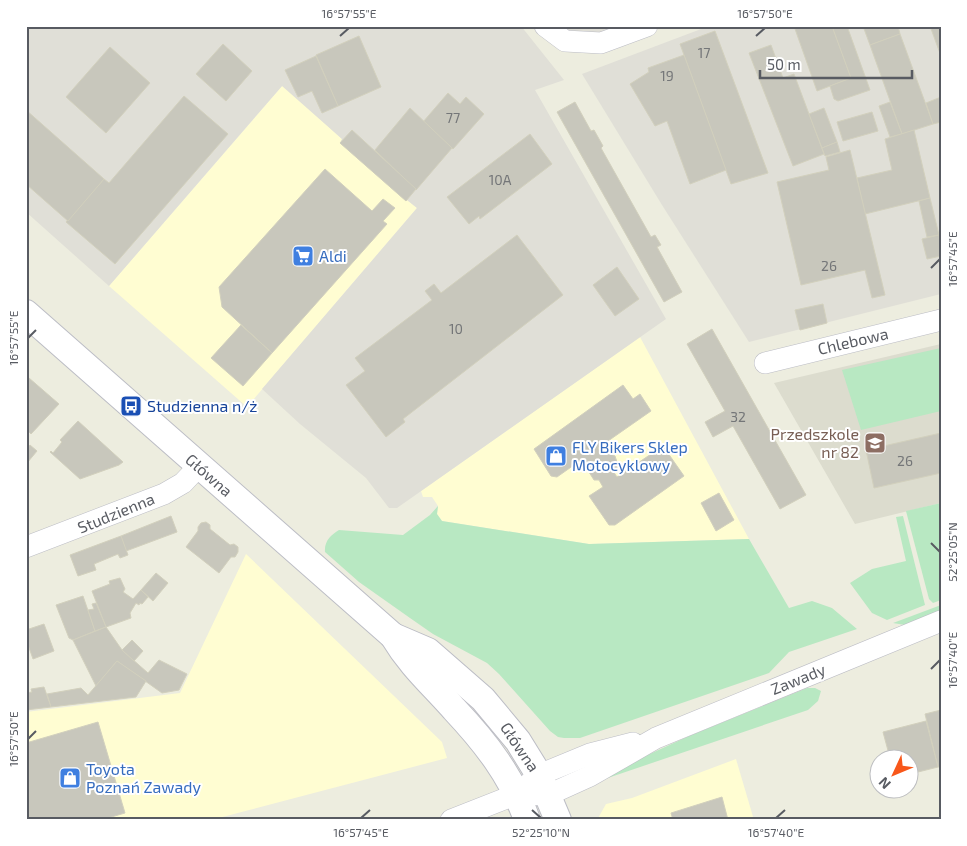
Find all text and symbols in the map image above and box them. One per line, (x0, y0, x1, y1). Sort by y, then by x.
text: 16°57'55"E (322, 6, 377, 20)
text: 16°57'50"E (737, 6, 793, 20)
house number: 17 (698, 44, 710, 61)
scale bar (760, 48, 912, 80)
text: 50 m (767, 55, 801, 73)
house number: 19 (660, 67, 674, 84)
house number: 77 (446, 109, 460, 126)
house number: 10A (489, 171, 512, 188)
text: 16°57'45"E (945, 231, 959, 287)
supermarket icon: Aldi (291, 244, 315, 268)
place label: Aldi (319, 246, 347, 265)
house number: 26 (821, 257, 837, 274)
text: 16°57'55"E (6, 310, 20, 365)
house number: 10 (449, 320, 463, 337)
street label: Chlebowa (816, 323, 890, 358)
bus stop icon: Studzienna n/ż (119, 394, 143, 418)
place label: Studzienna n/ż (147, 396, 257, 415)
house number: 32 (730, 408, 746, 425)
place label: Przedszkole nr 82 (771, 424, 859, 461)
school or university icon: Przedszkole nr 82 (863, 431, 887, 455)
place label: FLY Bikers Sklep Motocyklowy (572, 437, 688, 474)
shop icon: FLY Bikers Sklep Motocyklowy (544, 444, 568, 468)
street label: Główna (182, 449, 237, 500)
house number: 26 (897, 452, 913, 469)
street label: Studzienna (75, 488, 157, 537)
text: 52°25'05"N (945, 522, 959, 582)
text: 16°57'40"E (945, 632, 959, 688)
street label: Zawady (768, 659, 828, 698)
text: 16°57'50"E (6, 711, 20, 767)
street label: Główna (497, 718, 544, 775)
north arrow (870, 748, 920, 798)
place label: Toyota Poznań Zawady (86, 759, 201, 796)
shop icon: Toyota Poznań Zawady (58, 766, 82, 790)
text: N (875, 774, 894, 793)
text: 16°57'45"E (333, 825, 389, 839)
text: 52°25'10"N (512, 825, 570, 839)
text: 16°57'40"E (748, 825, 804, 839)

